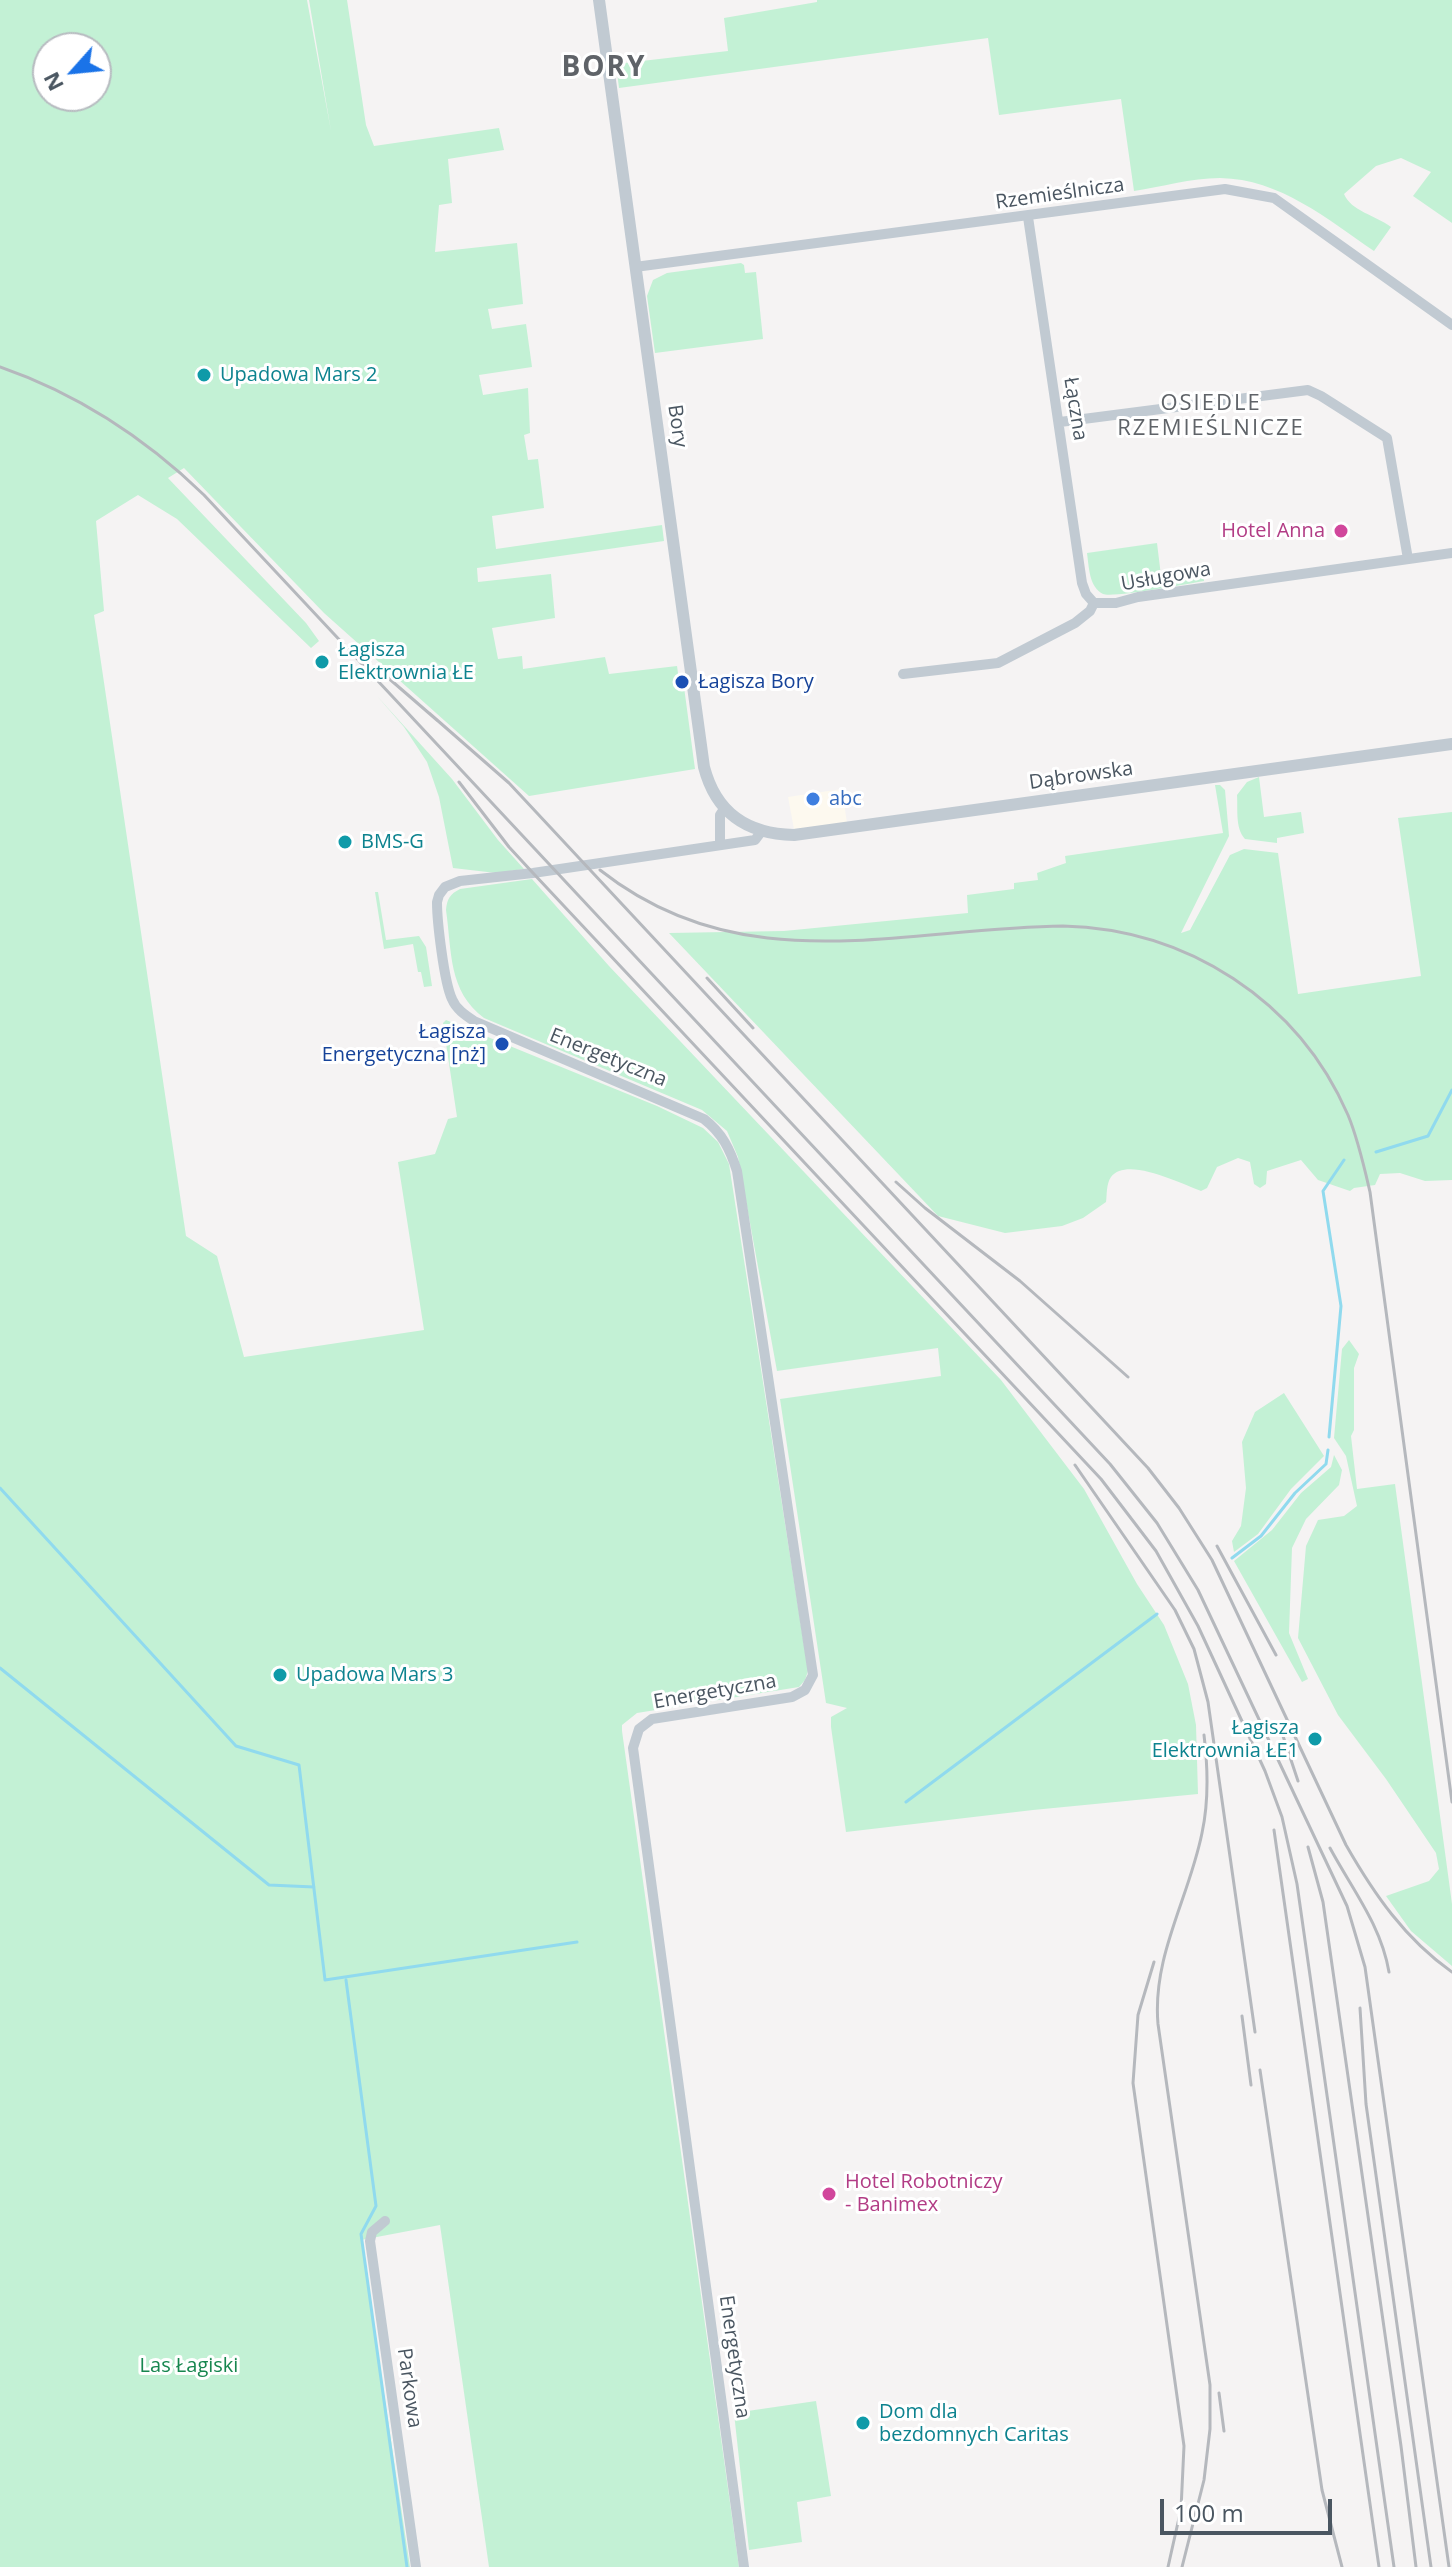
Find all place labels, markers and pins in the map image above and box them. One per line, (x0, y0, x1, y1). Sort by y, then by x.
place label: Upadowa Mars 2 (220, 363, 377, 387)
marker: Upadowa Mars 2 (195, 366, 213, 384)
place label: Hotel Anna (1221, 519, 1325, 543)
marker: Hotel Anna (1332, 522, 1350, 540)
place label: Łagisza Elektrownia ŁE (338, 638, 474, 685)
marker: Łagisza Elektrownia ŁE (313, 653, 331, 671)
place label: Łagisza Bory (698, 670, 814, 694)
marker: Łagisza Bory (673, 673, 691, 691)
place label: abc (829, 787, 862, 811)
marker: abc (804, 790, 822, 808)
place label: BMS-G (361, 830, 424, 854)
marker: BMS-G (336, 833, 354, 851)
place label: Łagisza Energetyczna [nż] (322, 1020, 486, 1067)
marker: Łagisza Energetyczna [nż] (493, 1035, 511, 1053)
place label: Upadowa Mars 3 (296, 1663, 453, 1687)
marker: Upadowa Mars 3 (271, 1666, 289, 1684)
place label: Łagisza Elektrownia ŁE1 (1152, 1716, 1299, 1763)
marker: Łagisza Elektrownia ŁE1 (1306, 1730, 1324, 1748)
place label: Hotel Robotniczy - Banimex (845, 2170, 1002, 2217)
marker: Hotel Robotniczy - Banimex (820, 2185, 838, 2203)
place label: Dom dla bezdomnych Caritas (879, 2400, 1069, 2447)
marker: Dom dla bezdomnych Caritas (854, 2414, 872, 2432)

